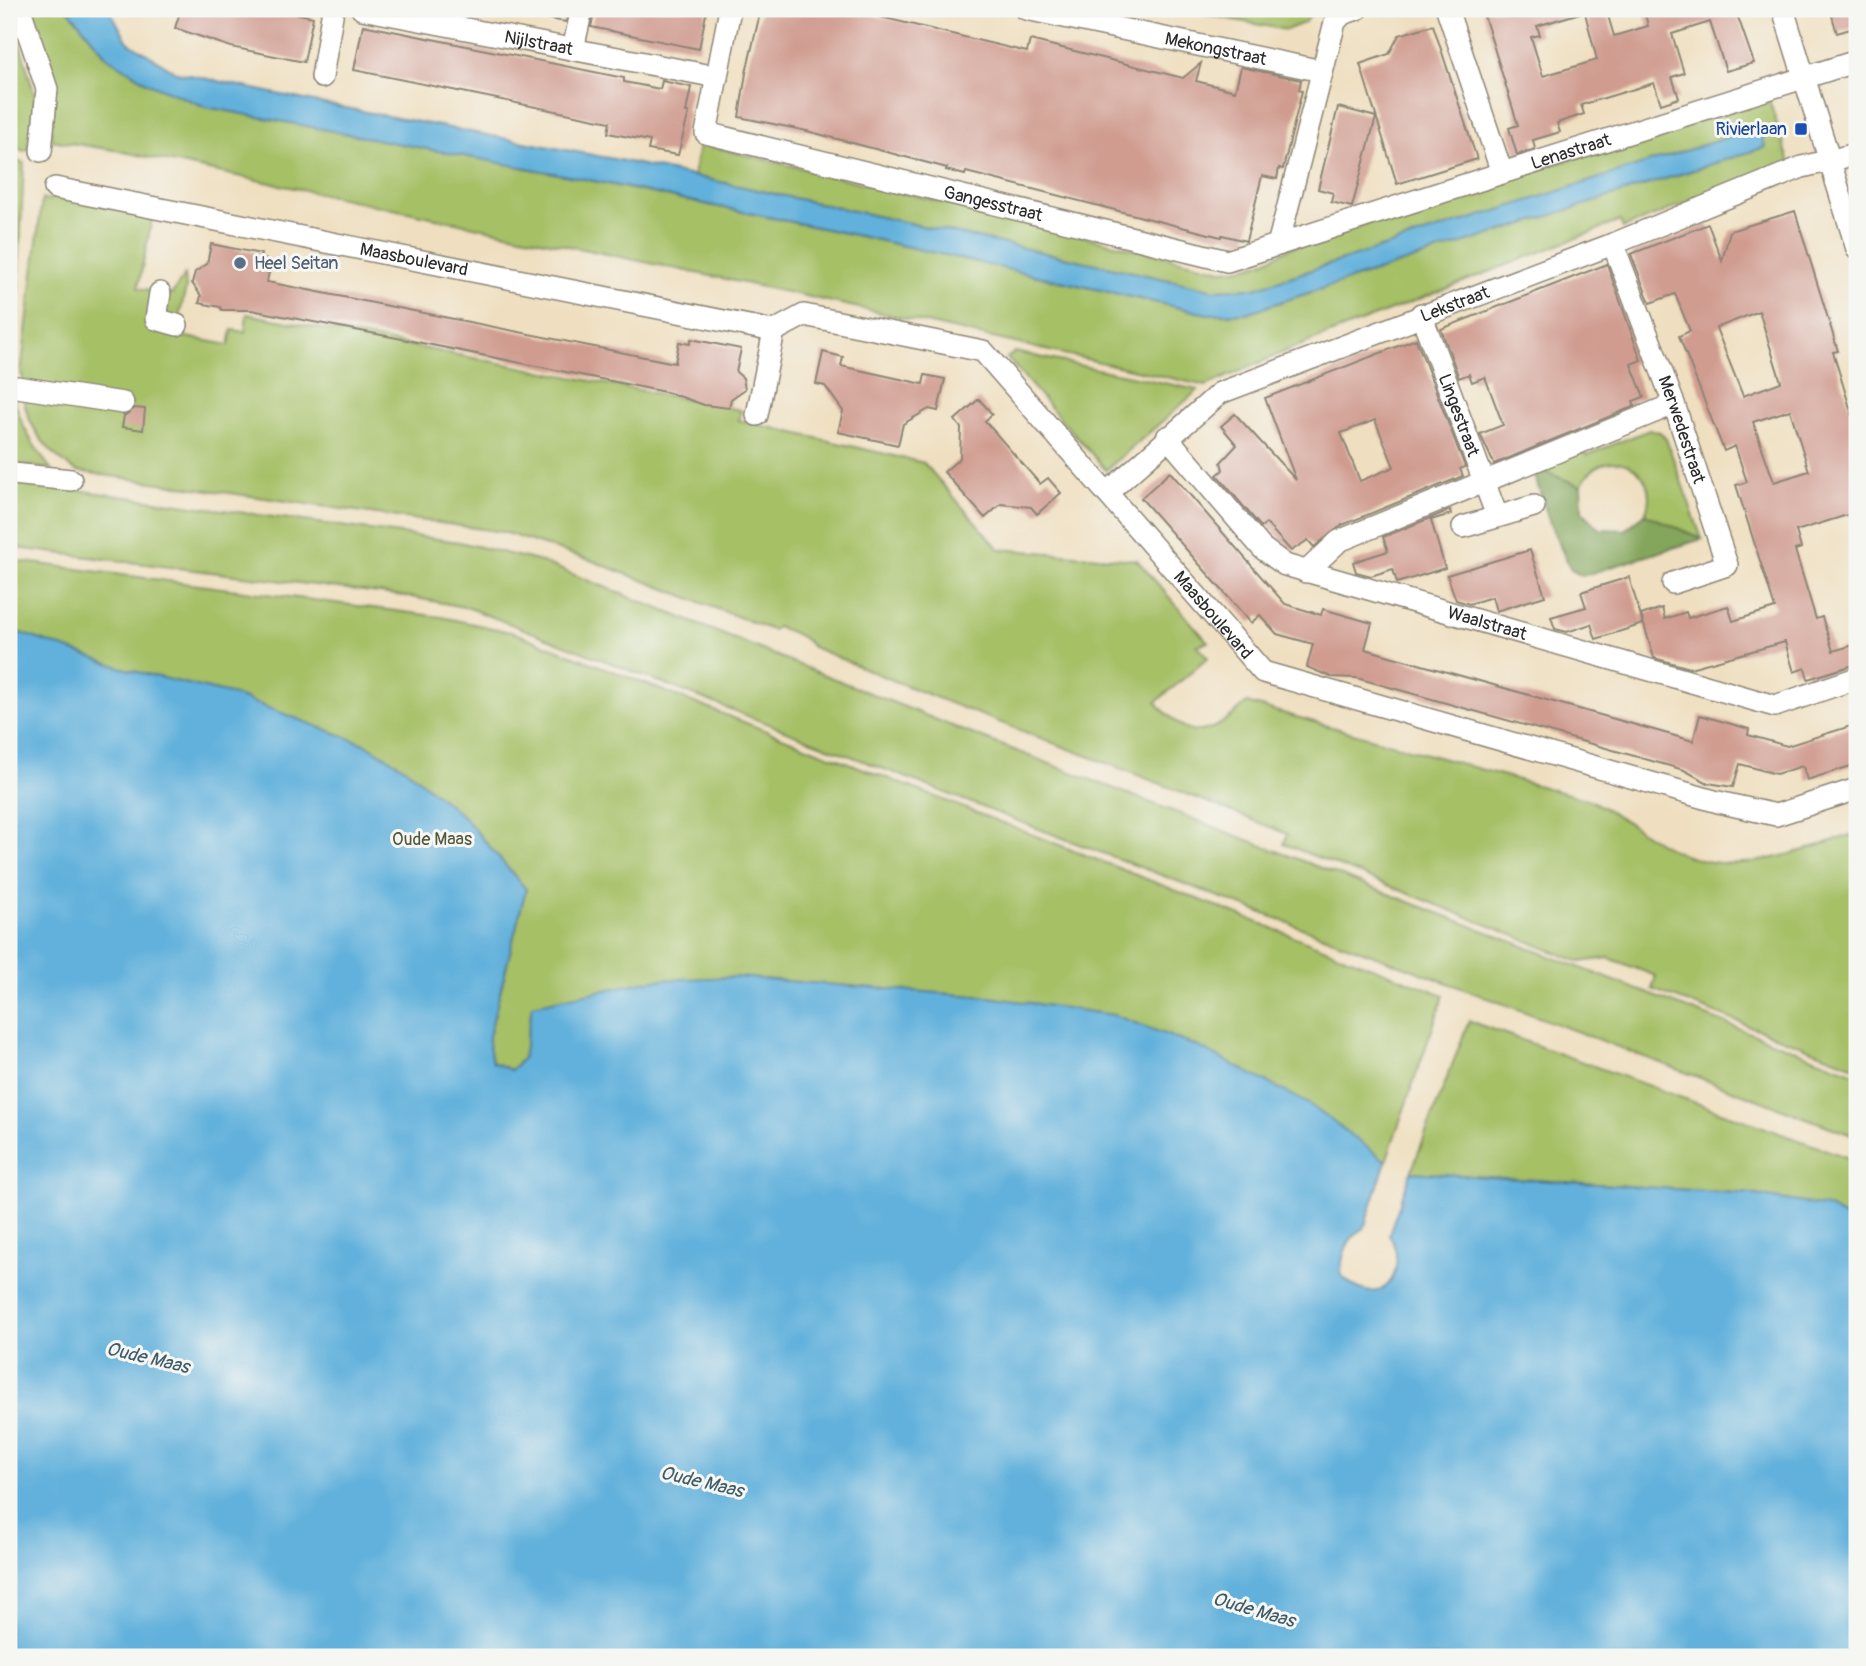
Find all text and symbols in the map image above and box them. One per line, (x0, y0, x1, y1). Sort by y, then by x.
street label: Nijlstraat (502, 26, 576, 61)
street label: Mekongstraat (1163, 27, 1269, 71)
place label: Rivierlaan (1716, 118, 1787, 141)
marker: Rivierlaan (1793, 121, 1809, 137)
street label: Lenastraat (1528, 128, 1614, 175)
street label: Gangesstraat (941, 181, 1046, 227)
street label: Maasboulevard (358, 238, 470, 282)
place label: Heel Seitan (254, 252, 338, 275)
marker: Heel Seitan (232, 255, 248, 271)
street label: Lekstraat (1417, 281, 1493, 328)
street label: Lingestraat (1433, 371, 1485, 461)
street label: Merwedestraat (1652, 373, 1711, 487)
street label: Maasboulevard (1168, 566, 1258, 664)
street label: Waalstraat (1445, 601, 1530, 646)
park label: Oude Maas (392, 828, 472, 851)
water label: Oude Maas (104, 1337, 194, 1380)
water label: Oude Maas (658, 1461, 748, 1504)
water label: Oude Maas (1210, 1587, 1300, 1634)

